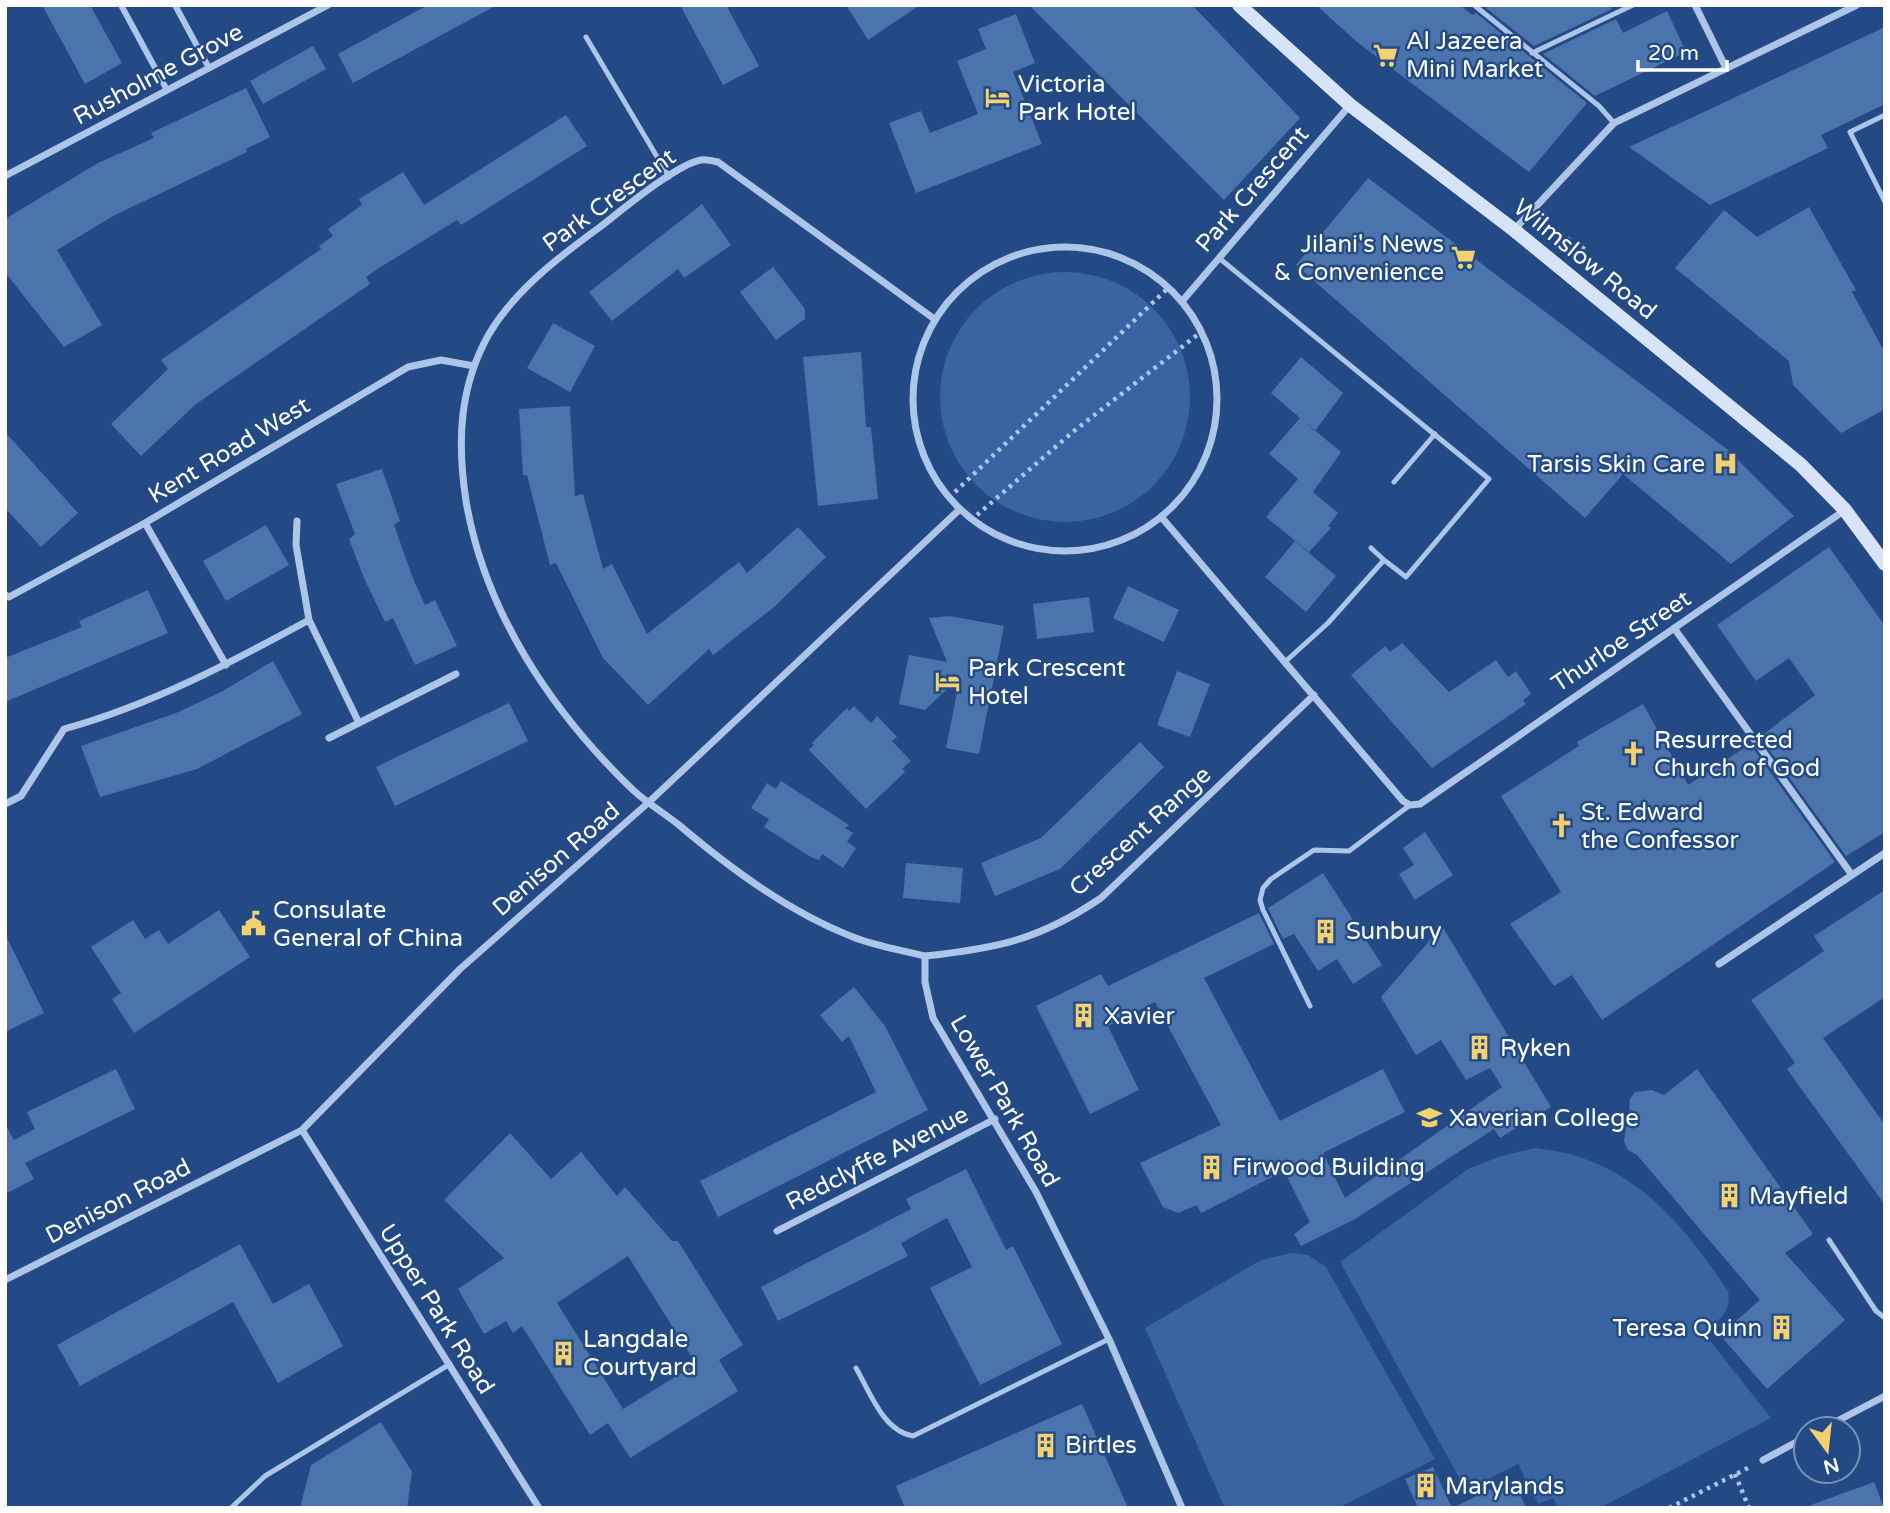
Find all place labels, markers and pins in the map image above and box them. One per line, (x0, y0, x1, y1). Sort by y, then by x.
place label: Al Jazeera Mini Market (1406, 27, 1543, 84)
supermarket icon: Al Jazeera Mini Market (1372, 41, 1400, 69)
place label: Victoria Park Hotel (1018, 70, 1136, 127)
hotel icon: Victoria Park Hotel (984, 84, 1012, 112)
place label: Jilani's News & Convenience (1274, 230, 1444, 287)
supermarket icon: Jilani's News & Convenience (1450, 244, 1478, 272)
place label: Tarsis Skin Care (1527, 450, 1705, 479)
hospital icon: Tarsis Skin Care (1711, 450, 1739, 478)
place label: Park Crescent Hotel (968, 654, 1126, 711)
hotel icon: Park Crescent Hotel (934, 668, 962, 696)
place label: Resurrected Church of God (1654, 726, 1820, 783)
church icon: Resurrected Church of God (1620, 740, 1648, 768)
place label: St. Edward the Confessor (1581, 798, 1739, 855)
church icon: St. Edward the Confessor (1547, 812, 1575, 840)
place label: Consulate General of China (273, 896, 463, 953)
public building icon: Consulate General of China (239, 910, 267, 938)
building icon: Sunbury (1312, 917, 1340, 945)
place label: Sunbury (1346, 917, 1442, 946)
building icon: Xavier (1070, 1002, 1098, 1030)
place label: Xavier (1104, 1002, 1175, 1031)
building icon: Ryken (1466, 1034, 1494, 1062)
place label: Ryken (1500, 1034, 1571, 1063)
school or university icon: Xaverian College (1415, 1104, 1443, 1132)
place label: Xaverian College (1449, 1104, 1639, 1133)
building icon: Firwood Building (1198, 1153, 1226, 1181)
place label: Firwood Building (1232, 1153, 1425, 1182)
building icon: Mayfield (1715, 1182, 1743, 1210)
place label: Mayfield (1749, 1182, 1848, 1211)
place label: Teresa Quinn (1613, 1314, 1762, 1343)
building icon: Teresa Quinn (1768, 1314, 1796, 1342)
place label: Langdale Courtyard (583, 1325, 697, 1382)
building icon: Langdale Courtyard (549, 1339, 577, 1367)
building icon: Birtles (1031, 1431, 1059, 1459)
place label: Birtles (1065, 1431, 1137, 1460)
building icon: Marylands (1411, 1472, 1439, 1500)
place label: Marylands (1445, 1472, 1565, 1501)

